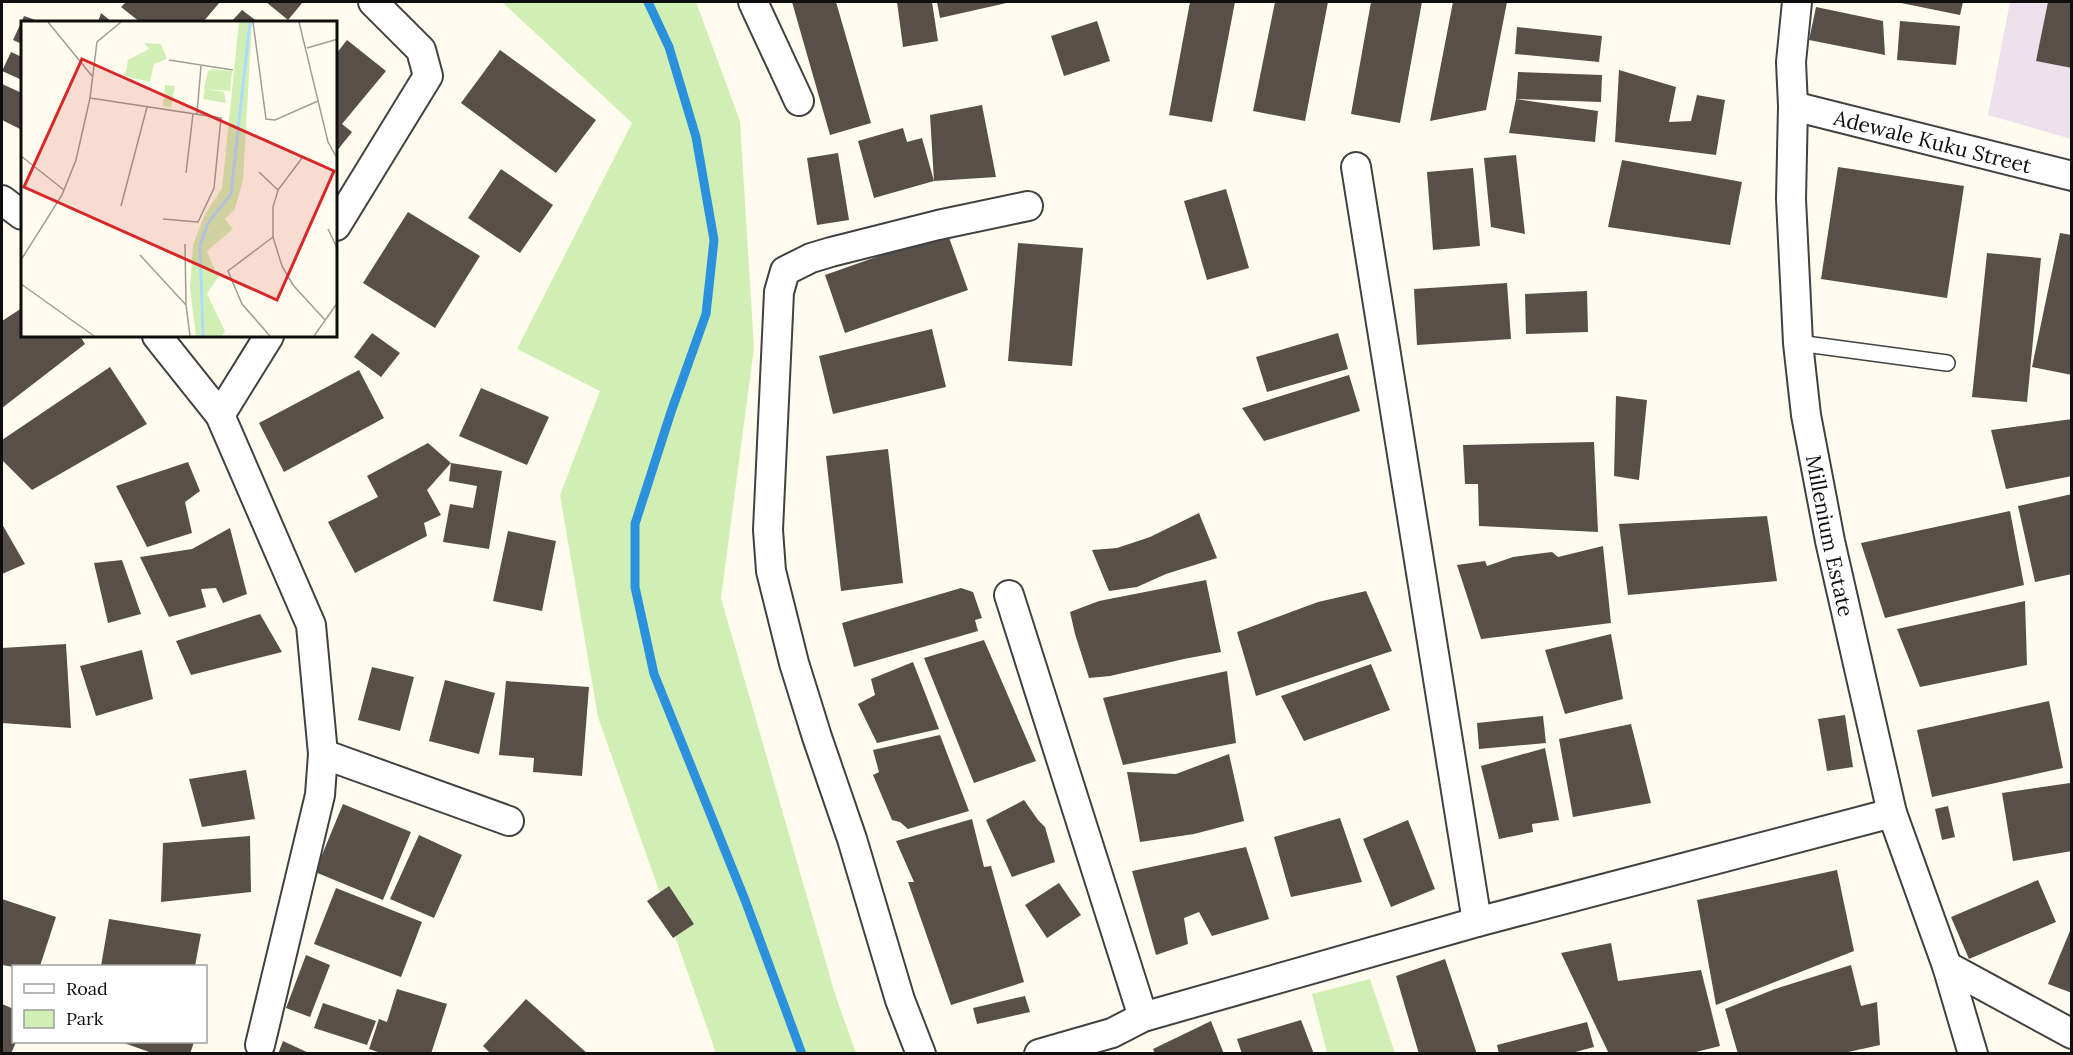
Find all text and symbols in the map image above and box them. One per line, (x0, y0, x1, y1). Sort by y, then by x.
inset map (21, 21, 338, 338)
street label: Adewale Kuku Street (1830, 103, 2035, 179)
street label: Millenium Estate (1800, 452, 1860, 619)
legend (12, 965, 207, 1043)
text: Road (66, 977, 108, 1000)
text: Park (66, 1007, 104, 1030)

